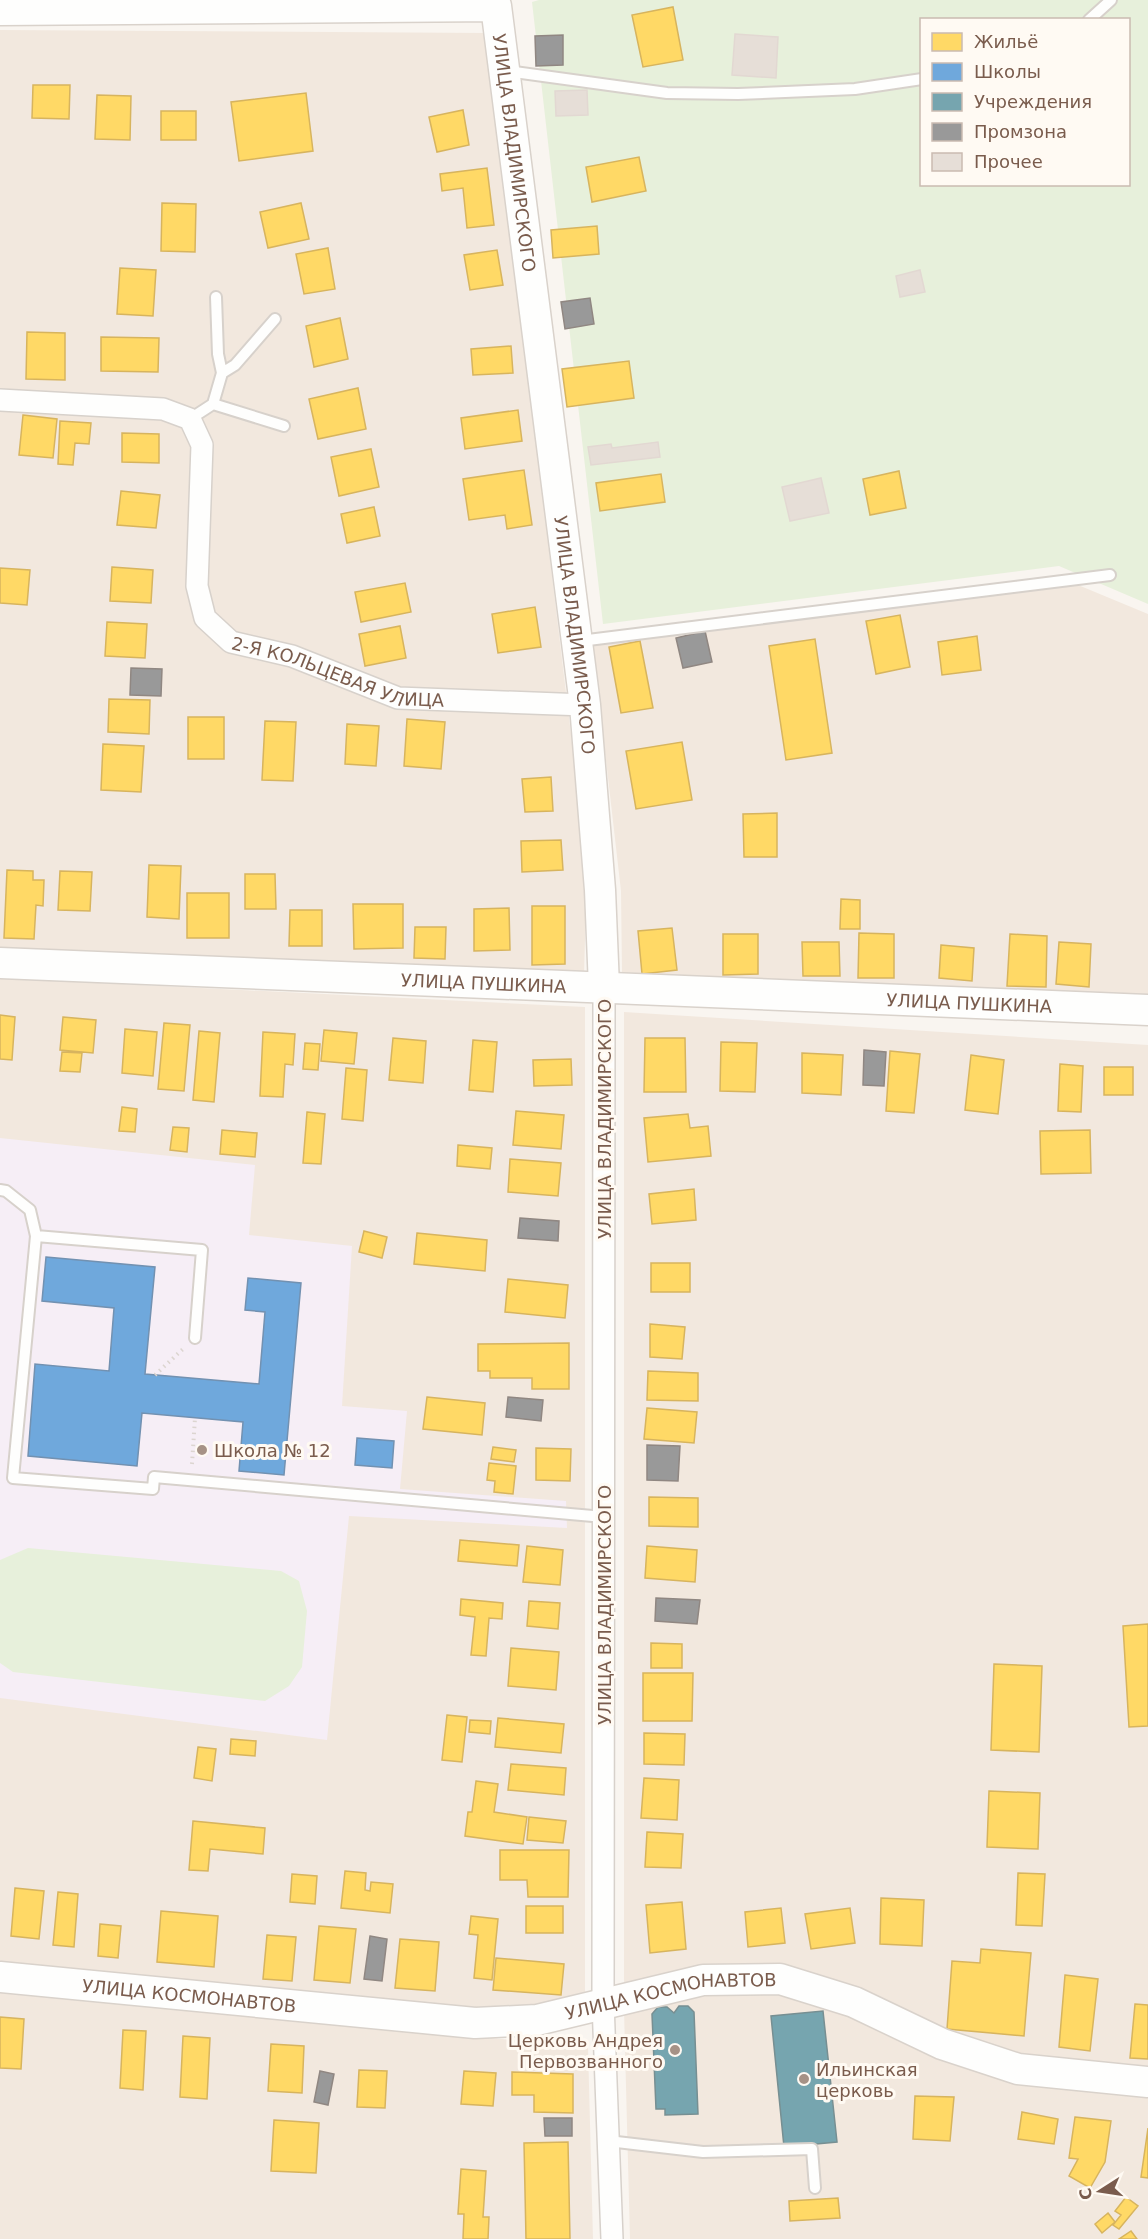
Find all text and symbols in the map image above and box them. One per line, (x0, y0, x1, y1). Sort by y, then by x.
legend (920, 18, 1130, 186)
text: Жильё (974, 31, 1038, 52)
street label: УЛИЦА ВЛАДИМИРСКОГО (489, 32, 540, 273)
text: Школы (974, 61, 1041, 82)
text: Учреждения (974, 91, 1092, 112)
text: Промзона (974, 121, 1067, 142)
text: Прочее (974, 151, 1043, 172)
street label: УЛИЦА ВЛАДИМИРСКОГО (550, 514, 599, 755)
street label: 2-Я КОЛЬЦЕВАЯ УЛИЦА (230, 632, 445, 710)
street label: УЛИЦА ПУШКИНА (400, 969, 568, 997)
street label: УЛИЦА ПУШКИНА (886, 989, 1053, 1017)
street label: УЛИЦА ВЛАДИМИРСКОГО (594, 999, 615, 1239)
place label: Школа № 12 (214, 1440, 331, 1461)
marker: Школа № 12 (195, 1443, 209, 1457)
street label: УЛИЦА ВЛАДИМИРСКОГО (594, 1485, 615, 1725)
street label: УЛИЦА КОСМОНАВТОВ (563, 1969, 777, 2023)
street label: УЛИЦА КОСМОНАВТОВ (81, 1974, 297, 2016)
place label: Церковь Андрея Первозванного (508, 2030, 663, 2072)
marker: Церковь Андрея Первозванного (668, 2043, 682, 2057)
place label: Ильинская церковь (816, 2059, 918, 2101)
marker: Ильинская церковь (797, 2072, 811, 2086)
north arrow (1070, 2161, 1130, 2221)
text: С (1075, 2186, 1096, 2202)

